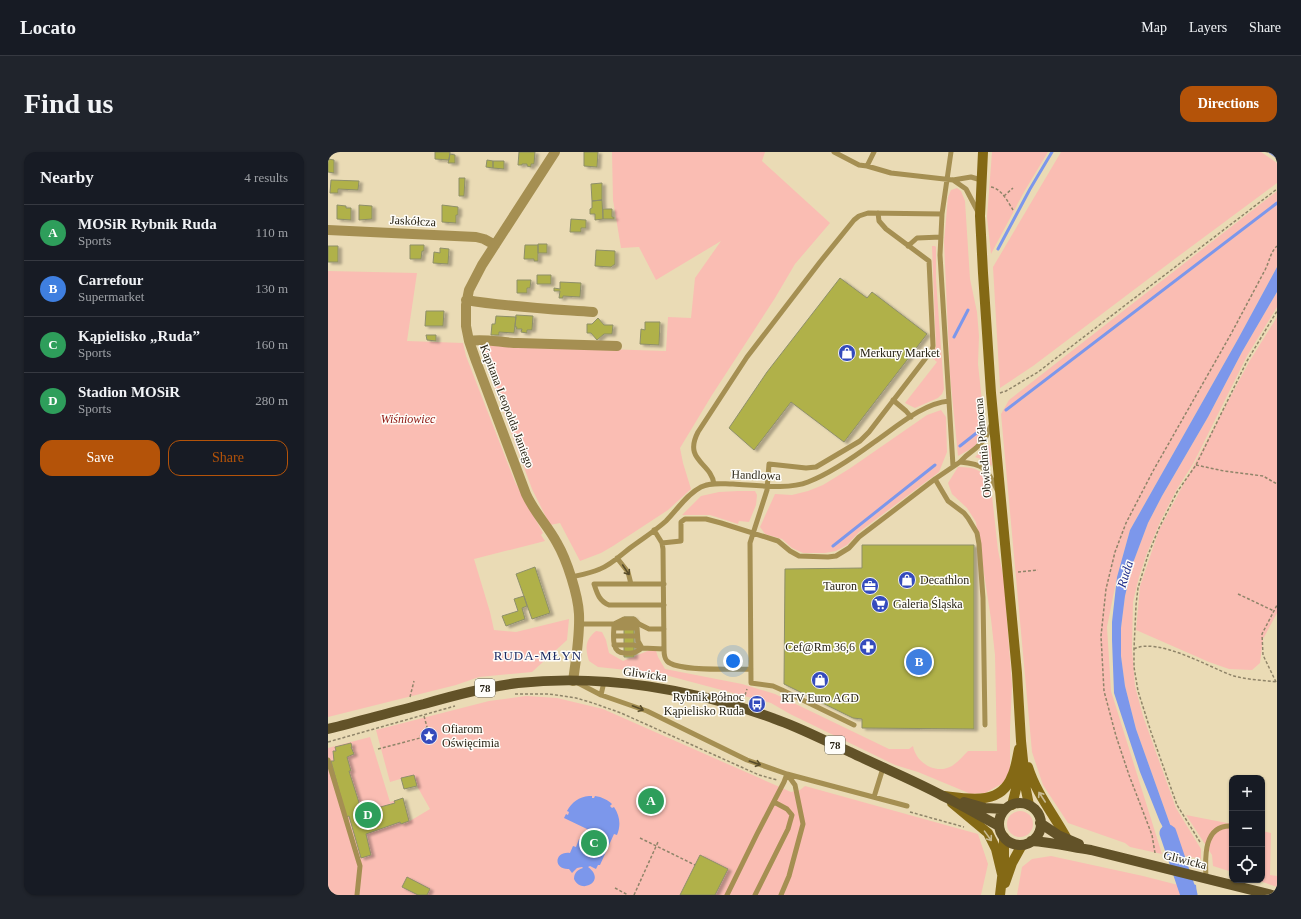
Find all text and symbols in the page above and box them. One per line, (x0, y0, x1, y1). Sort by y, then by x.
text: Locato (20, 17, 76, 38)
text: Map (1141, 20, 1167, 35)
text: Layers (1189, 20, 1227, 35)
text: Share (1249, 20, 1281, 35)
button: Directions (1180, 86, 1277, 122)
text: Find us (24, 88, 114, 119)
text: Nearby (40, 168, 94, 187)
text: 4 results (244, 170, 288, 185)
street label: Jaskółcza (390, 213, 437, 229)
text: MOSiR Rybnik Ruda (78, 216, 217, 232)
text: A (48, 225, 58, 240)
text: 110 m (256, 225, 288, 240)
text: Sports (78, 233, 111, 248)
text: Carrefour (78, 272, 144, 288)
text: B (49, 281, 57, 296)
text: 130 m (255, 281, 288, 296)
text: Supermarket (78, 289, 144, 304)
text: Kąpielisko „Ruda” (78, 328, 200, 344)
text: C (48, 337, 58, 352)
text: 160 m (255, 337, 288, 352)
street label: Kapitana Leopolda Janiego (477, 342, 537, 470)
shop icon: Merkury Market (837, 343, 857, 363)
text: Sports (78, 345, 111, 360)
place label: Merkury Market (860, 346, 940, 360)
text: Stadion MOSiR (78, 384, 180, 400)
text: D (48, 393, 58, 408)
text: 280 m (255, 393, 288, 408)
street label: Obwiednia Północna (972, 397, 994, 499)
text: Sports (78, 401, 111, 416)
park label: Wiśniowiec (381, 412, 436, 426)
button: Save (40, 440, 160, 476)
button: Share (168, 440, 288, 476)
street label: Handlowa (731, 467, 782, 483)
water label: Ruda (1114, 558, 1136, 590)
one-way arrow (622, 564, 630, 575)
shop icon: Decathlon (897, 570, 917, 590)
place label: Decathlon (920, 573, 969, 587)
office icon: Tauron (860, 576, 880, 596)
place label: Tauron (823, 579, 857, 593)
supermarket icon: Galeria Śląska (870, 594, 890, 614)
place label: Galeria Śląska (893, 597, 963, 611)
pharmacy icon: Cef@Rm 36,6 (858, 637, 878, 657)
place label: Cef@Rm 36,6 (785, 640, 855, 654)
pin: B (906, 647, 932, 677)
district label: RUDA-MŁYN (494, 648, 582, 663)
your location (723, 651, 743, 671)
street label: Gliwicka (622, 664, 668, 684)
shop icon: RTV Euro AGD (810, 670, 830, 690)
road number: 78 (475, 679, 495, 697)
place label: Rybnik Północ Kąpielisko Ruda (664, 690, 745, 718)
place label: RTV Euro AGD (781, 691, 859, 705)
bus stop icon: Rybnik Północ Kąpielisko Ruda (747, 694, 767, 714)
one-way arrow (631, 704, 643, 712)
place label: Ofiarom Oświęcimia (442, 722, 500, 750)
place icon: Ofiarom Oświęcimia (419, 726, 439, 746)
road number: 78 (825, 736, 845, 754)
one-way arrow (749, 759, 761, 767)
map controls (1229, 775, 1265, 883)
button: + (1229, 775, 1265, 811)
pin: A (638, 786, 664, 816)
one-way arrow (1038, 792, 1047, 803)
pin: D (355, 800, 381, 830)
button: − (1229, 811, 1265, 847)
pin: C (581, 828, 607, 858)
one-way arrow (984, 830, 992, 841)
button: locate (1229, 847, 1265, 883)
street label: Gliwicka (1162, 848, 1209, 872)

